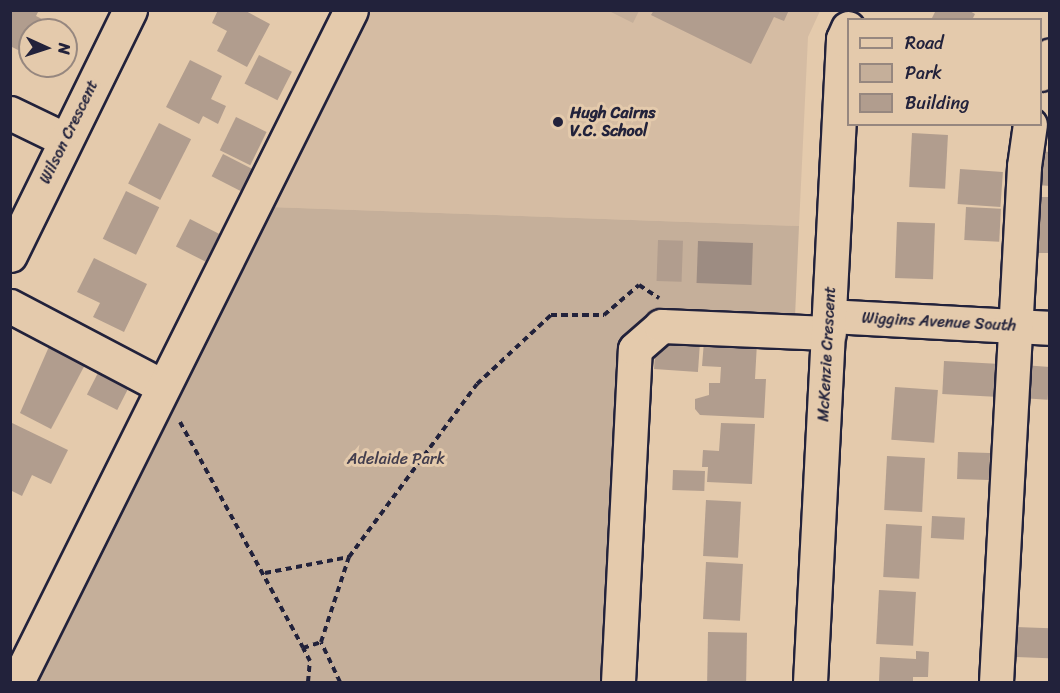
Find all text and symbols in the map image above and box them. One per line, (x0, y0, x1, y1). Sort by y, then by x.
north arrow (18, 18, 78, 78)
legend (847, 18, 1042, 126)
text: Road (905, 27, 944, 59)
text: N (50, 43, 79, 55)
text: Park (905, 57, 942, 89)
street label: Wilson Crescent (35, 77, 103, 187)
text: Building (905, 87, 969, 119)
place label: Hugh Cairns V.C. School (570, 103, 655, 141)
marker: Hugh Cairns V.C. School (551, 115, 565, 129)
street label: McKenzie Crescent (814, 286, 840, 422)
street label: Wiggins Avenue South (861, 308, 1017, 336)
park label: Adelaide Park (347, 449, 445, 469)

